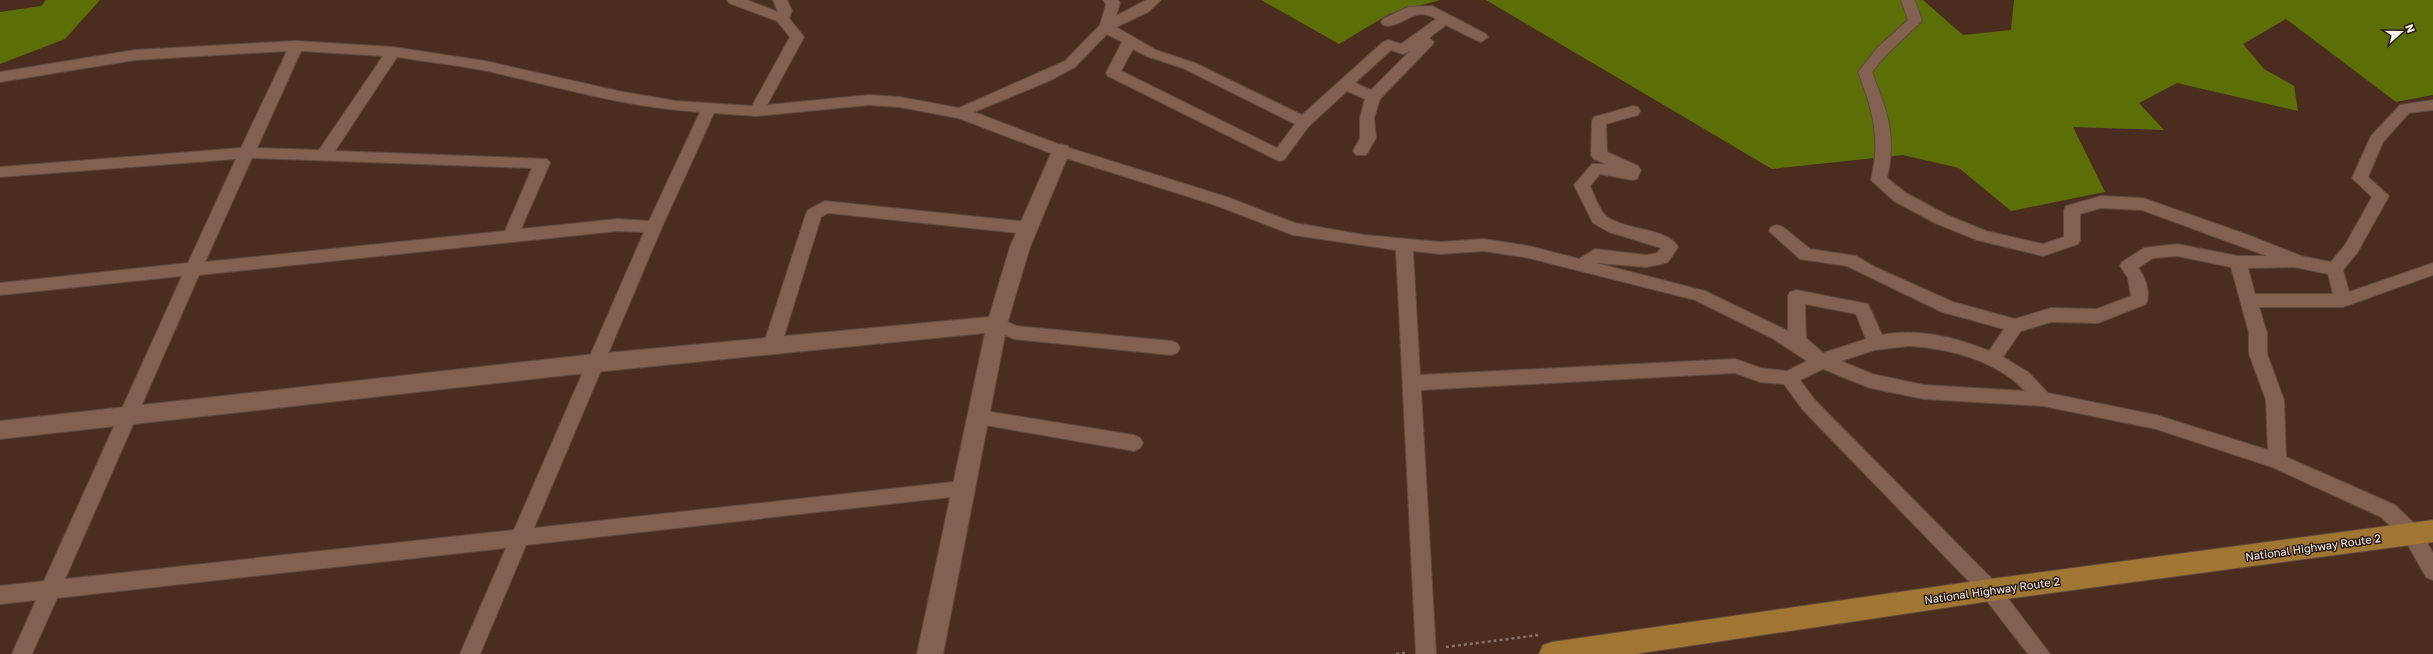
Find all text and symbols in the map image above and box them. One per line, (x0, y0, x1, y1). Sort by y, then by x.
north arrow (2381, 12, 2421, 52)
text: N (2403, 22, 2418, 34)
street label: National Highway Route 2 (2244, 531, 2382, 563)
street label: National Highway Route 2 (1923, 574, 2061, 606)

